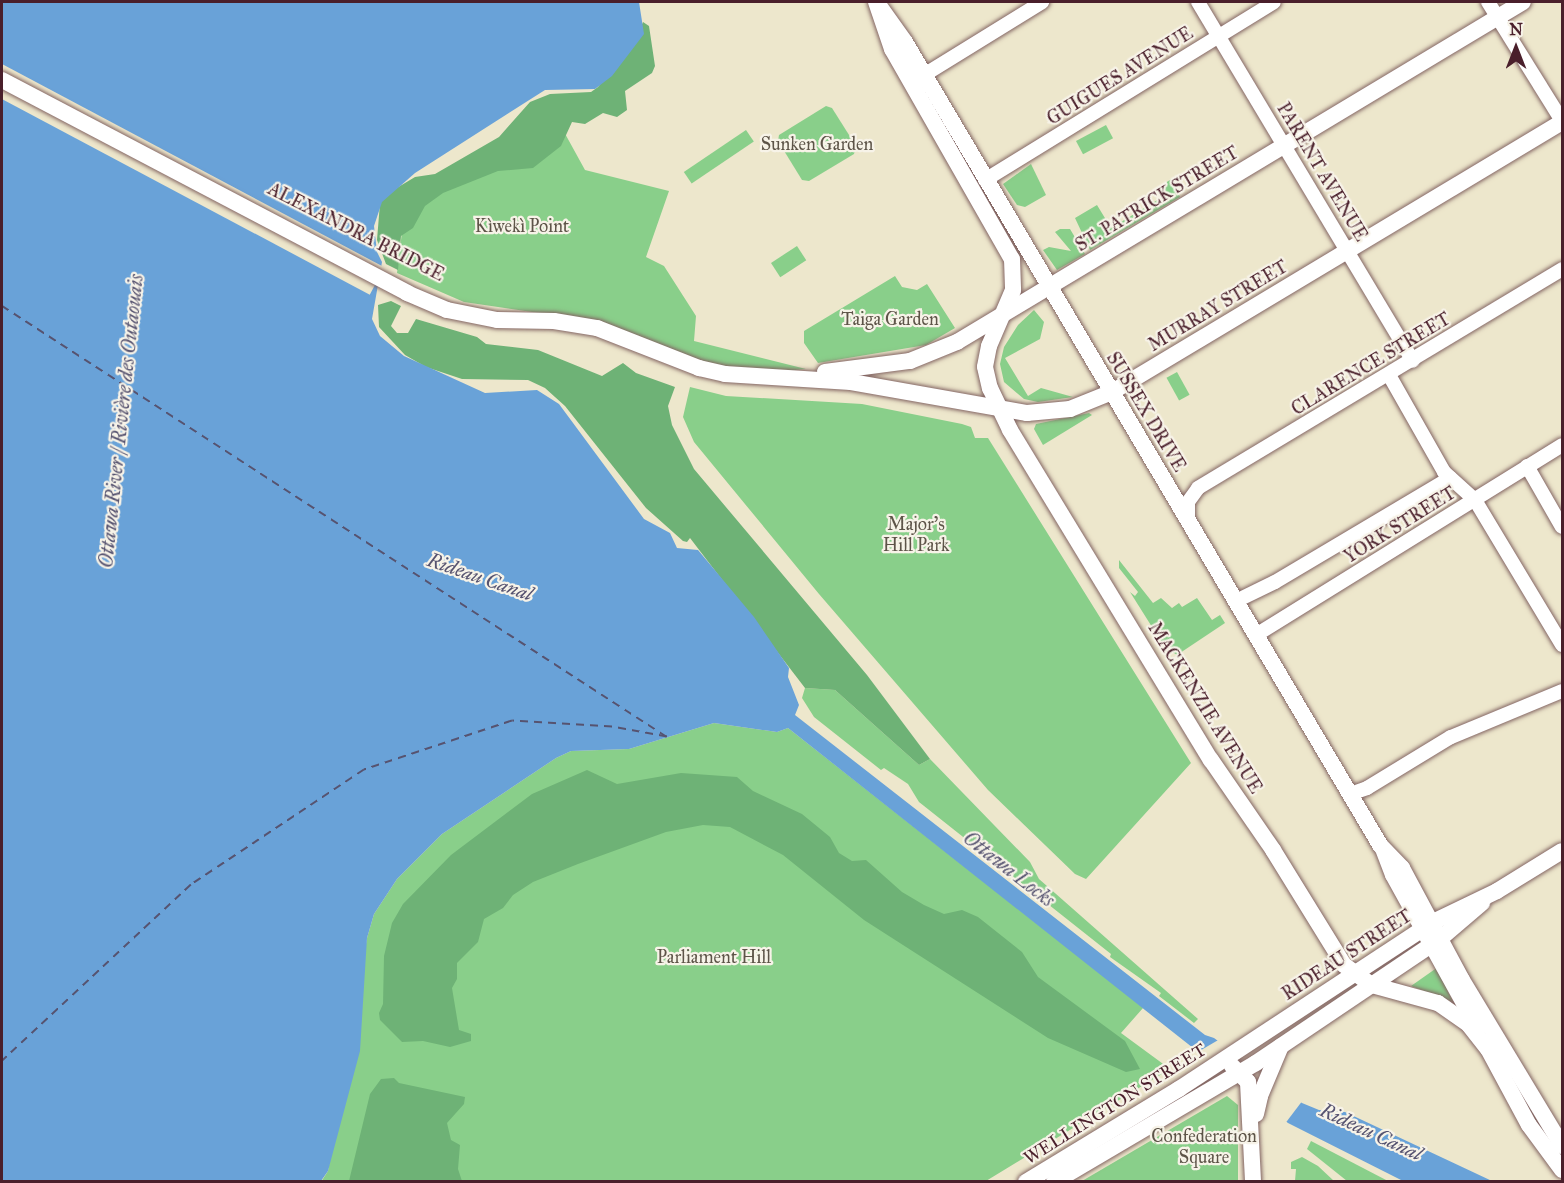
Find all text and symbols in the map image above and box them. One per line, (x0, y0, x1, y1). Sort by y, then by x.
north arrow (1486, 18, 1546, 78)
text: N (1509, 20, 1523, 39)
street label: GUIGUES AVENUE (1043, 22, 1197, 130)
street label: PARENT AVENUE (1272, 99, 1372, 245)
park label: Sunken Garden (761, 133, 873, 155)
street label: ST. PATRICK STREET (1072, 142, 1242, 256)
street label: ALEXANDRA BRIDGE (264, 178, 448, 286)
park label: Kìwekì Point (475, 215, 569, 237)
street label: MURRAY STREET (1144, 256, 1292, 356)
water label: Ottawa River / Rivière des Outaouais (94, 273, 148, 569)
park label: Taiga Garden (841, 308, 939, 330)
street label: CLARENCE STREET (1288, 308, 1454, 420)
street label: SUSSEX DRIVE (1102, 348, 1190, 476)
street label: YORK STREET (1340, 482, 1460, 568)
park label: Major's Hill Park (883, 514, 949, 556)
water label: Rideau Canal (424, 548, 536, 606)
street label: MACKENZIE AVENUE (1143, 618, 1267, 798)
water label: Ottawa Locks (959, 826, 1059, 912)
street label: RIDEAU STREET (1278, 905, 1416, 1005)
park label: Parliament Hill (657, 946, 771, 968)
street label: WELLINGTON STREET (1020, 1039, 1210, 1169)
water label: Rideau Canal (1316, 1098, 1426, 1166)
park label: Confederation Square (1151, 1126, 1257, 1168)

